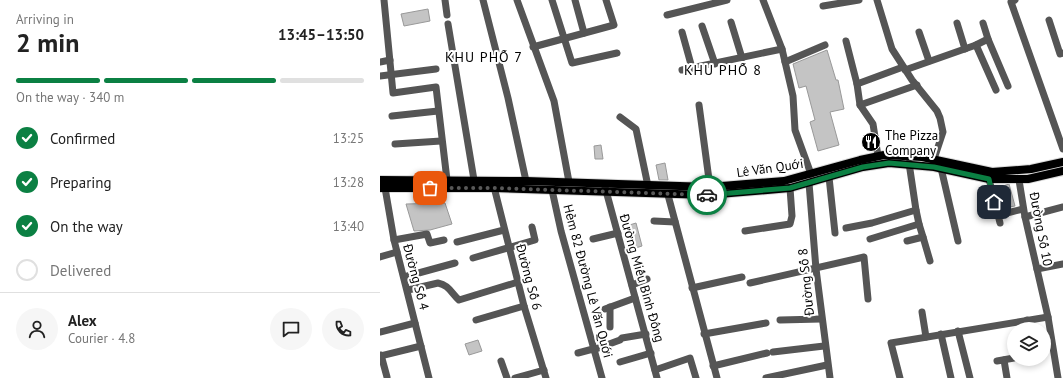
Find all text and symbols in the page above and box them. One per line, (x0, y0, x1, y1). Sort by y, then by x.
text: Arriving in (16, 11, 74, 28)
text: 13:45–13:50 (278, 25, 364, 44)
text: 2 min (16, 26, 79, 59)
district label: KHU PHỐ 7 (445, 48, 523, 66)
district label: KHU PHỐ 8 (684, 61, 762, 79)
text: On the way · 340 m (16, 89, 124, 106)
icon: check (16, 127, 38, 149)
place label: The Pizza Company (885, 127, 938, 159)
text: Confirmed (50, 129, 115, 148)
text: 13:25 (333, 130, 364, 147)
restaurant icon: The Pizza Company (860, 131, 882, 153)
street label: Lê Văn Quới (735, 155, 805, 181)
icon: check (16, 171, 38, 193)
pin (413, 171, 447, 205)
text: Preparing (50, 173, 112, 192)
text: 13:28 (333, 174, 364, 191)
courier (687, 175, 727, 215)
icon: bag (419, 177, 441, 199)
icon: car (696, 184, 718, 206)
pin (977, 185, 1011, 219)
street label: Đường Số 10 (1025, 190, 1056, 267)
icon: home (983, 191, 1005, 213)
street label: Hẻm 82 Đường Lê Văn Quới (559, 202, 617, 360)
street label: Đường Miếu Bình Đông (615, 211, 668, 344)
icon: check (16, 215, 38, 237)
text: On the way (50, 217, 123, 236)
text: 13:40 (333, 218, 364, 235)
street label: Đường Số 4 (399, 241, 433, 312)
street label: Đường Số 6 (512, 241, 546, 312)
street label: Đường Số 8 (794, 247, 818, 318)
text: Delivered (50, 261, 111, 280)
button: person (16, 308, 58, 350)
button: chat (270, 308, 312, 350)
button: phone (322, 308, 364, 350)
text: Alex (68, 311, 97, 330)
map controls (1007, 322, 1051, 366)
button: layers (1007, 322, 1051, 366)
text: Courier · 4.8 (68, 330, 135, 347)

